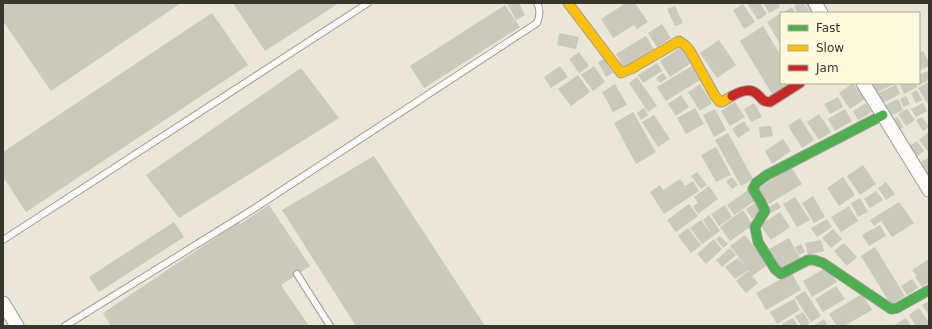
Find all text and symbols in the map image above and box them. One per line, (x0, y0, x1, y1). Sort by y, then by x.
legend (780, 12, 920, 84)
text: Fast (816, 21, 840, 35)
text: Slow (816, 41, 844, 55)
text: Jam (815, 61, 839, 75)

